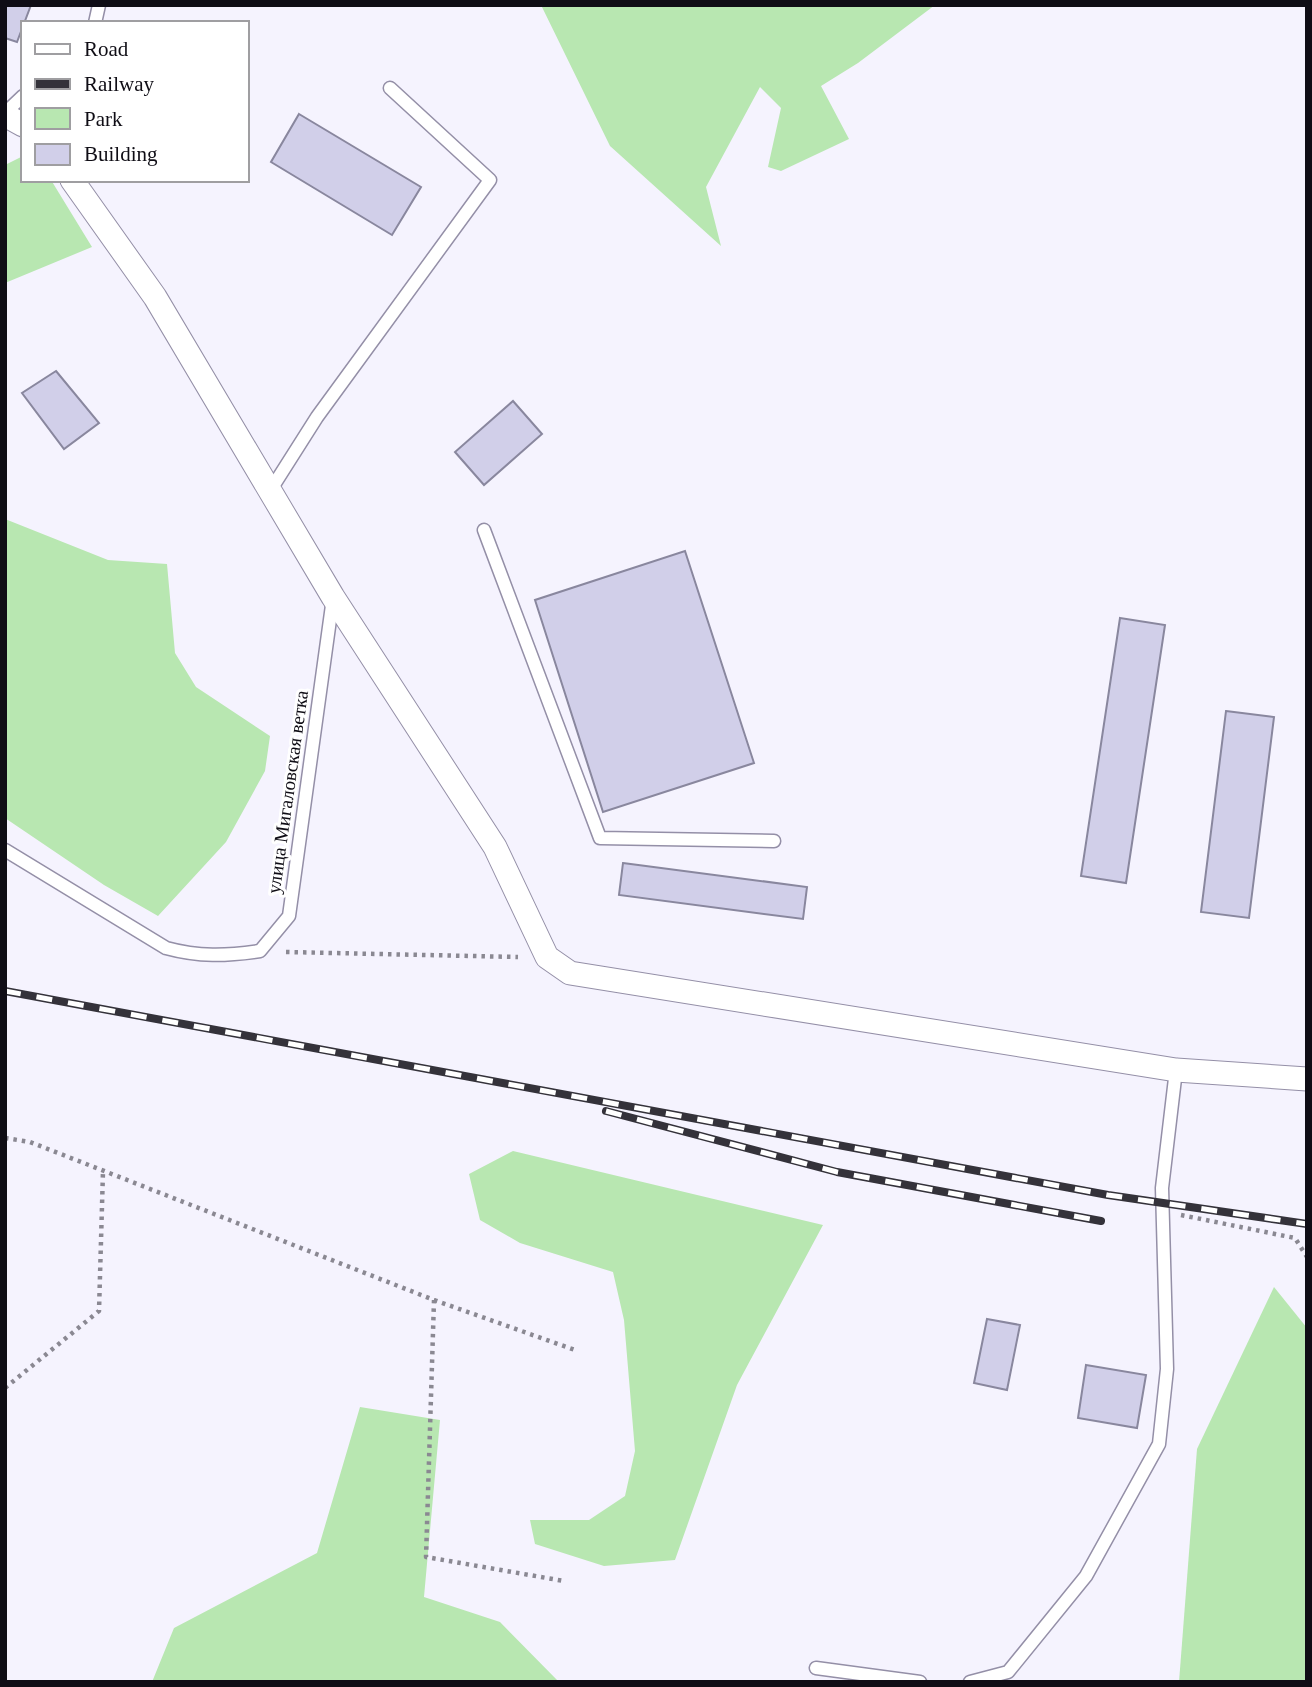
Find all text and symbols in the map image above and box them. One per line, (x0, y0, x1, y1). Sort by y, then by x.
legend (21, 21, 248, 182)
text: Road (84, 37, 129, 61)
text: Railway (84, 72, 154, 96)
text: Park (84, 107, 123, 131)
text: Building (84, 142, 158, 166)
street label: улица Мигаловская ветка (263, 688, 312, 895)

